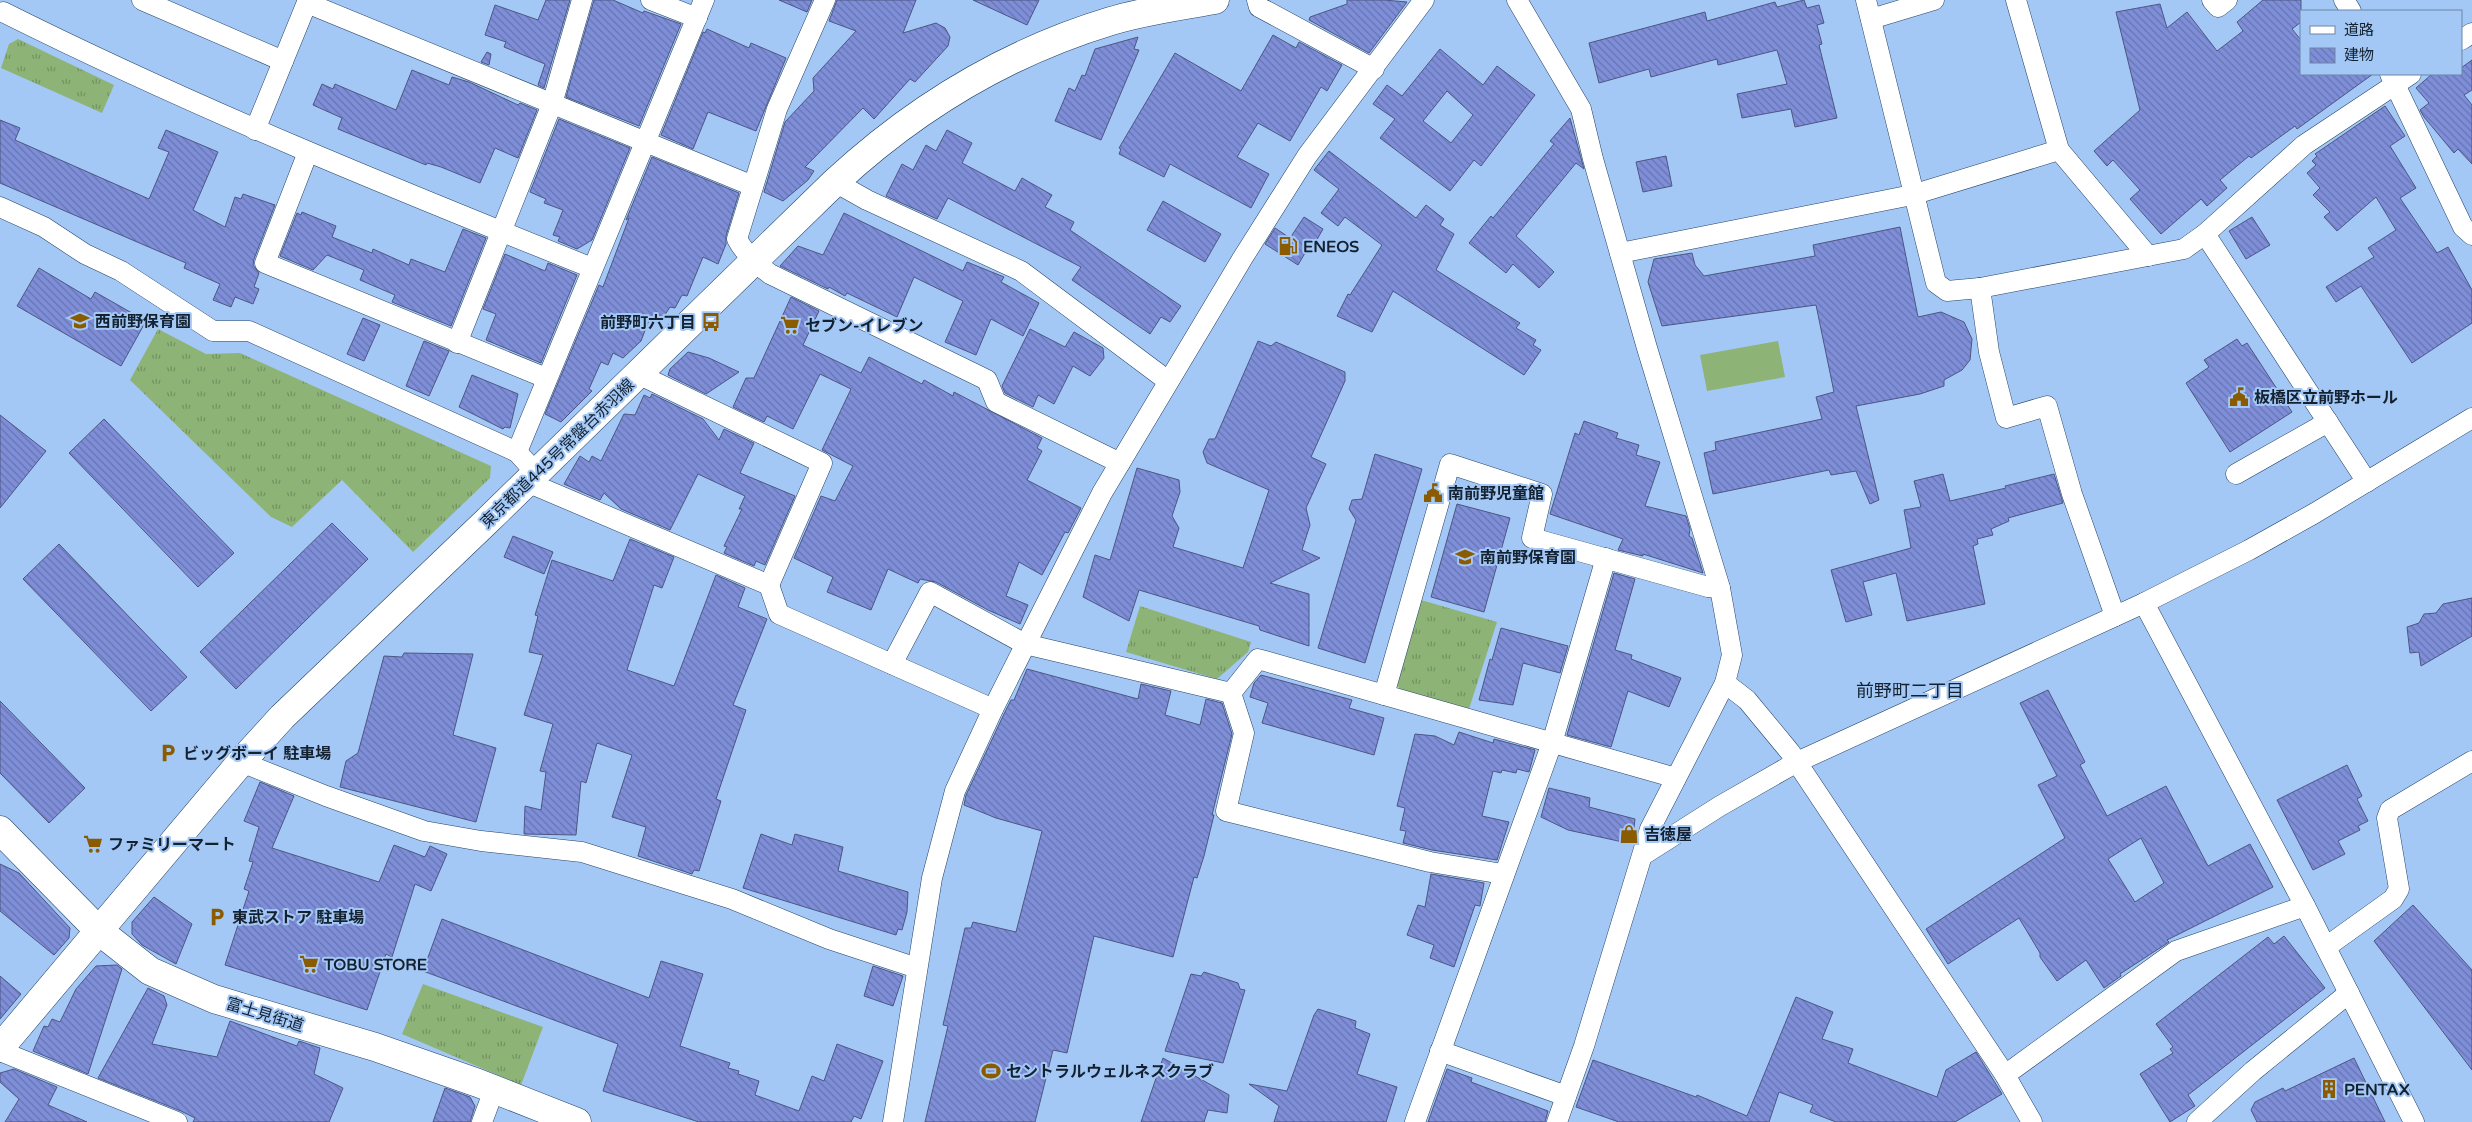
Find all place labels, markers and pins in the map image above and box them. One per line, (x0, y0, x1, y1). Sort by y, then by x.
fuel station icon: ENEOS (1277, 235, 1299, 257)
place label: ENEOS (1303, 237, 1359, 257)
school or university icon: 西前野保育園 (69, 310, 91, 332)
bus stop icon: 前野町六丁目 (700, 311, 722, 333)
place label: 西前野保育園 (95, 312, 191, 332)
place label: 前野町六丁目 (600, 313, 696, 333)
supermarket icon: セブン-イレブン (779, 314, 801, 336)
place label: セブン-イレブン (805, 316, 924, 336)
public building icon: 板橋区立前野ホール (2228, 386, 2250, 408)
place label: 板橋区立前野ホール (2254, 388, 2398, 408)
public building icon: 南前野児童館 (1422, 482, 1444, 504)
place label: 南前野児童館 (1448, 484, 1544, 504)
school or university icon: 南前野保育園 (1454, 546, 1476, 568)
place label: 南前野保育園 (1480, 548, 1576, 568)
parking icon: ビッグボーイ 駐車場 (157, 742, 179, 764)
place label: ビッグボーイ 駐車場 (183, 744, 331, 764)
shop icon: 吉徳屋 (1618, 823, 1640, 845)
place label: 吉徳屋 (1644, 825, 1692, 845)
supermarket icon: ファミリーマート (82, 833, 104, 855)
place label: ファミリーマート (108, 835, 236, 855)
parking icon: 東武ストア 駐車場 (206, 906, 228, 928)
place label: 東武ストア 駐車場 (232, 908, 364, 928)
supermarket icon: TOBU STORE (298, 953, 320, 975)
place label: TOBU STORE (323, 955, 427, 975)
sports icon: セントラルウェルネスクラブ (980, 1060, 1002, 1082)
place label: セントラルウェルネスクラブ (1006, 1062, 1214, 1082)
building icon: PENTAX (2318, 1078, 2340, 1100)
place label: PENTAX (2344, 1080, 2410, 1100)

